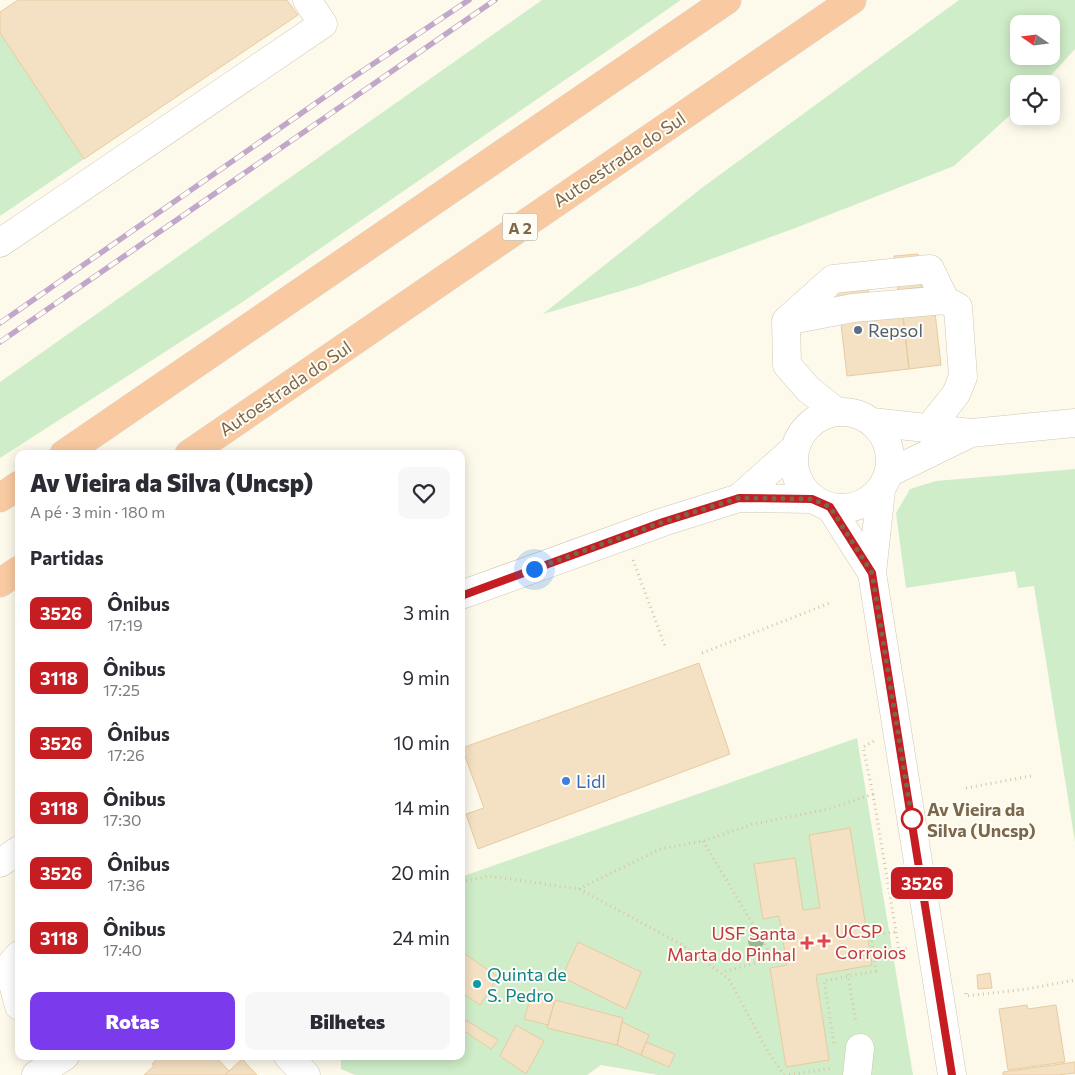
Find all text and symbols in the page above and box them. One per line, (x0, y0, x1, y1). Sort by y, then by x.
north arrow (1010, 15, 1060, 65)
map controls (1010, 15, 1060, 125)
button: locate (1010, 75, 1060, 125)
street label: Autoestrada do Sul (549, 107, 689, 211)
road number: A 2 (502, 213, 538, 240)
place label: Repsol (868, 319, 923, 341)
marker: Repsol (852, 324, 864, 336)
street label: Autoestrada do Sul (215, 336, 355, 440)
button: heart (398, 467, 450, 519)
text: Av Vieira da Silva (Uncsp) (30, 468, 313, 497)
text: A pé · 3 min · 180 m (30, 502, 165, 521)
text: Partidas (30, 546, 103, 569)
your location (522, 557, 547, 582)
text: Ônibus (107, 592, 170, 615)
text: 3 min (403, 601, 450, 624)
text: 3526 (40, 602, 82, 624)
text: 17:19 (107, 615, 143, 634)
text: Ônibus (103, 657, 166, 680)
text: 9 min (402, 666, 450, 689)
text: 3118 (40, 667, 78, 689)
text: 17:25 (103, 680, 140, 699)
text: Ônibus (107, 722, 170, 745)
text: 10 min (393, 731, 450, 754)
text: 3526 (40, 732, 82, 754)
text: 17:26 (107, 745, 145, 764)
place label: Lidl (576, 770, 606, 792)
marker: Lidl (560, 775, 572, 787)
text: Ônibus (103, 787, 166, 810)
text: 14 min (394, 796, 450, 819)
text: 3118 (40, 797, 78, 819)
place label: Av Vieira da Silva (Uncsp) (927, 798, 1036, 841)
marker: Av Vieira da Silva (Uncsp) (901, 808, 923, 830)
text: 17:30 (103, 810, 142, 829)
text: Ônibus (107, 852, 170, 875)
text: 20 min (391, 861, 450, 884)
text: 3526 (40, 862, 82, 884)
line badge: 3526 (887, 867, 957, 899)
text: 3526 (901, 872, 943, 894)
text: 17:36 (107, 875, 145, 894)
text: Ônibus (103, 917, 166, 940)
place label: UCSP Corroios (835, 920, 906, 963)
place label: USF Santa Marta do Pinhal (667, 922, 796, 965)
text: 24 min (392, 926, 450, 949)
text: 3118 (40, 927, 78, 949)
marker: UCSP Corroios (817, 934, 831, 948)
marker: USF Santa Marta do Pinhal (800, 936, 814, 950)
text: 17:40 (103, 940, 142, 959)
place label: Quinta de S. Pedro (487, 963, 567, 1006)
marker: Quinta de S. Pedro (471, 978, 483, 990)
button: Rotas (30, 992, 235, 1050)
button: Bilhetes (245, 992, 450, 1050)

